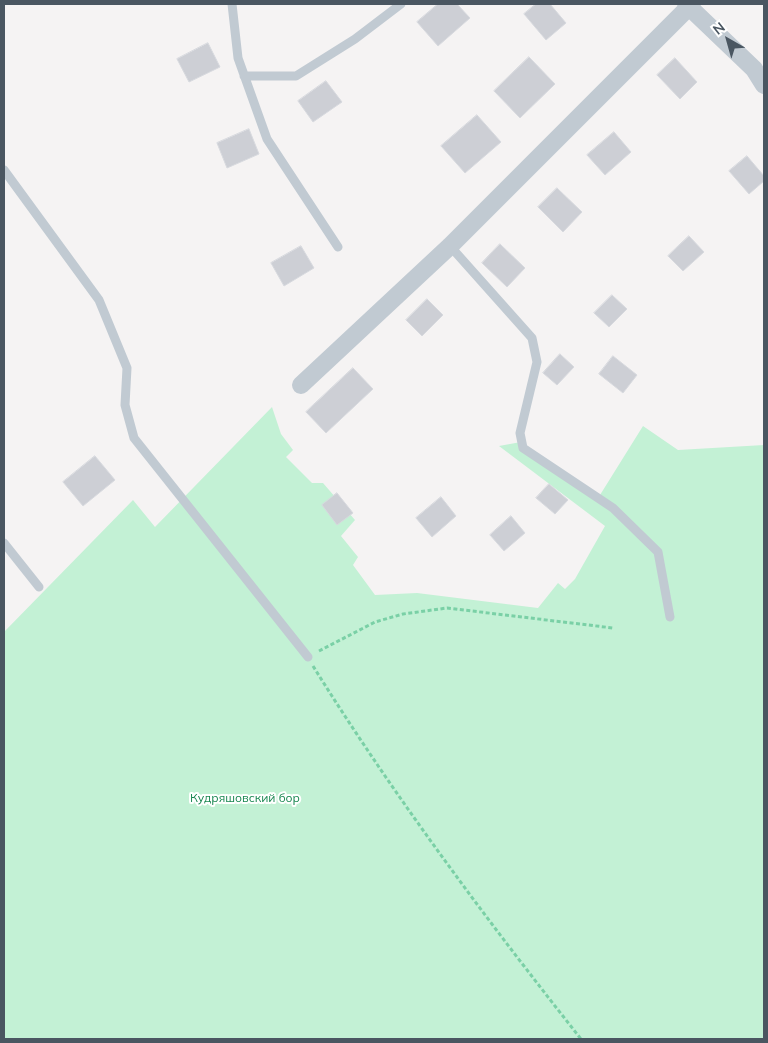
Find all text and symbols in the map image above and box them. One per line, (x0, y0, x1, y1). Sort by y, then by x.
north arrow (703, 15, 753, 65)
text: N (709, 18, 728, 39)
park label: Кудряшовский бор (190, 791, 300, 805)

